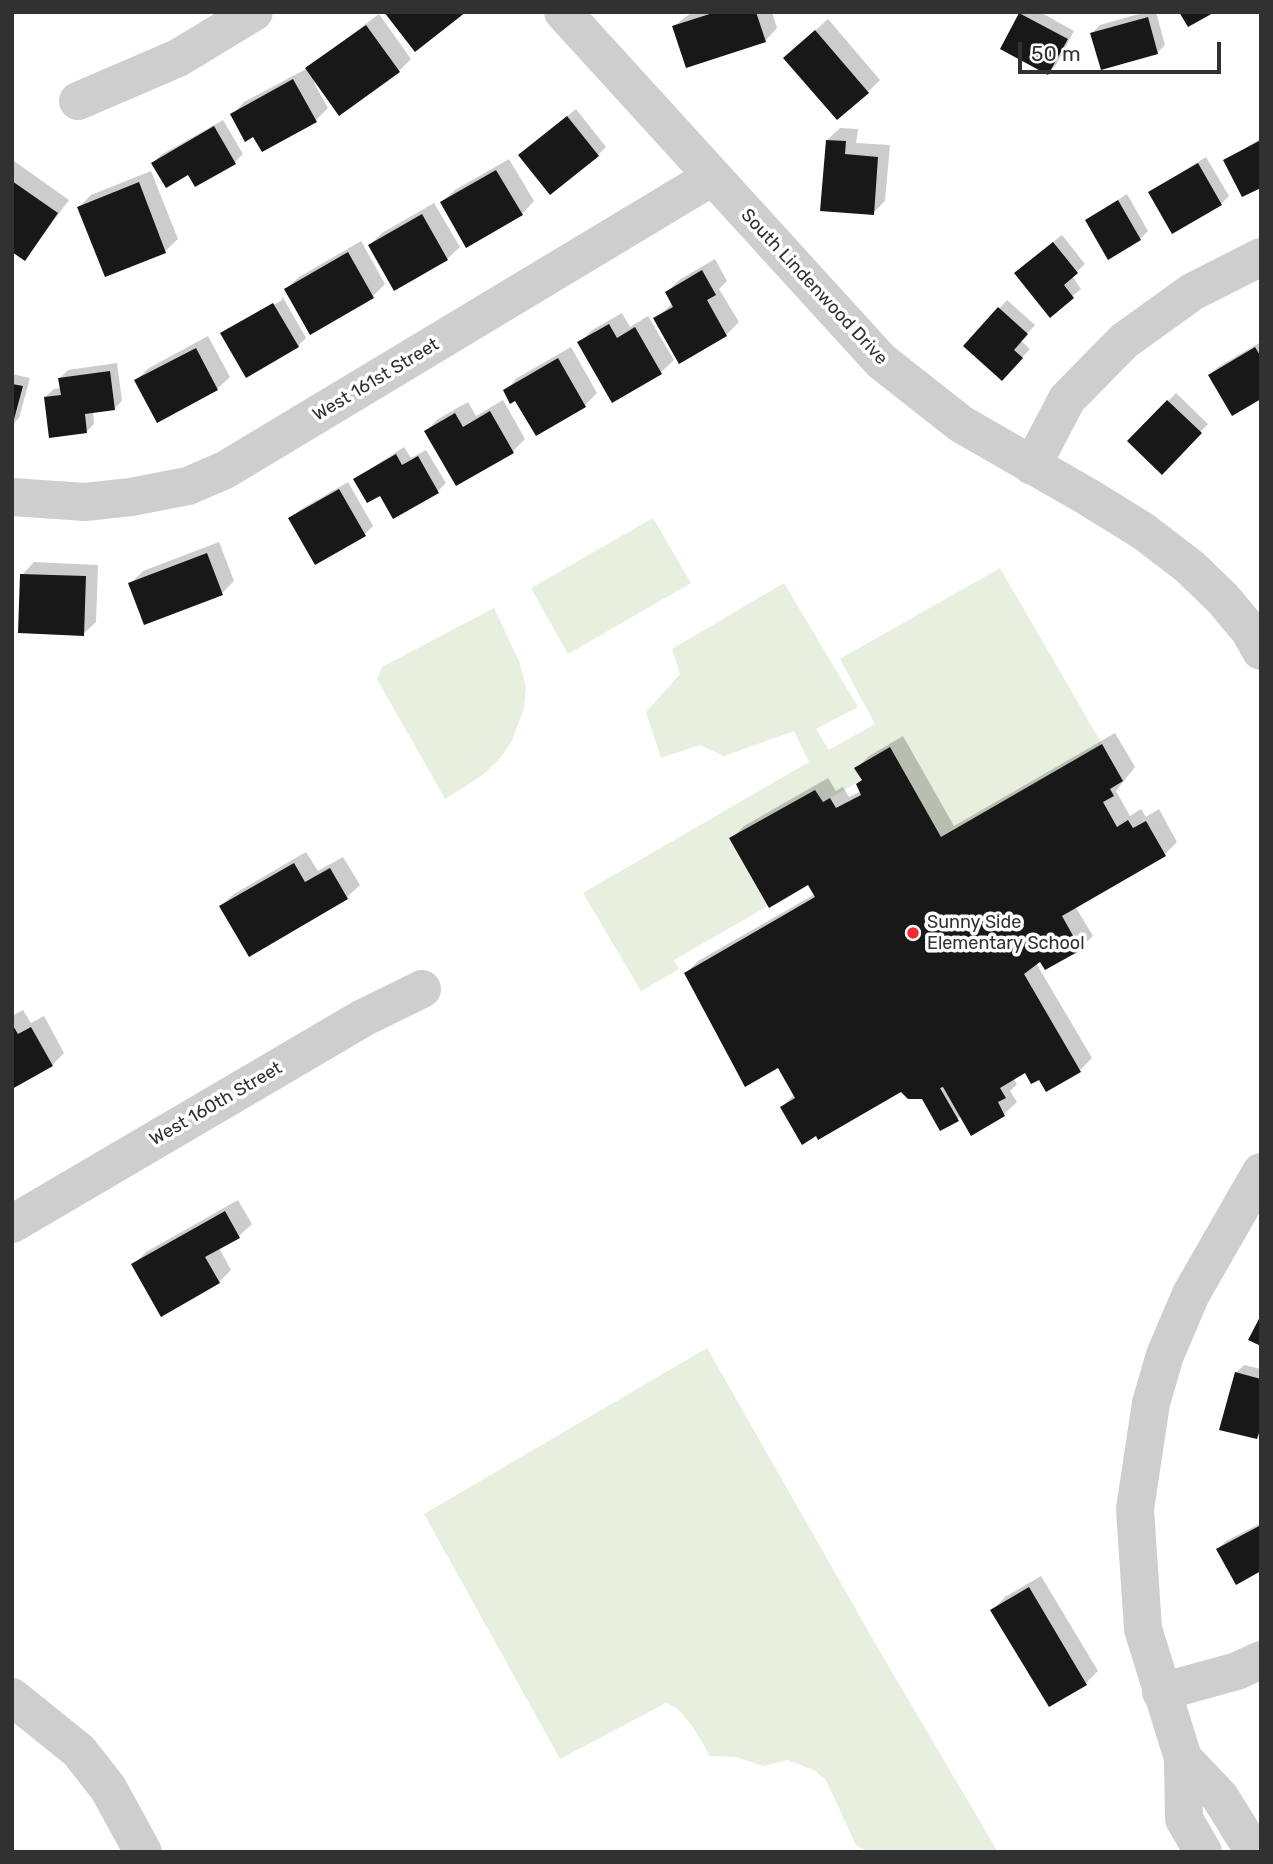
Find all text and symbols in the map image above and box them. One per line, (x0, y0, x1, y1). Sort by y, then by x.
scale bar (1021, 28, 1224, 72)
text: 50 m (1031, 41, 1081, 66)
street label: South Lindenwood Drive (736, 205, 892, 369)
street label: West 161st Street (309, 334, 443, 426)
place label: Sunny Side Elementary School (927, 912, 1085, 954)
marker: Sunny Side Elementary School (905, 925, 921, 941)
street label: West 160th Street (146, 1057, 286, 1151)

